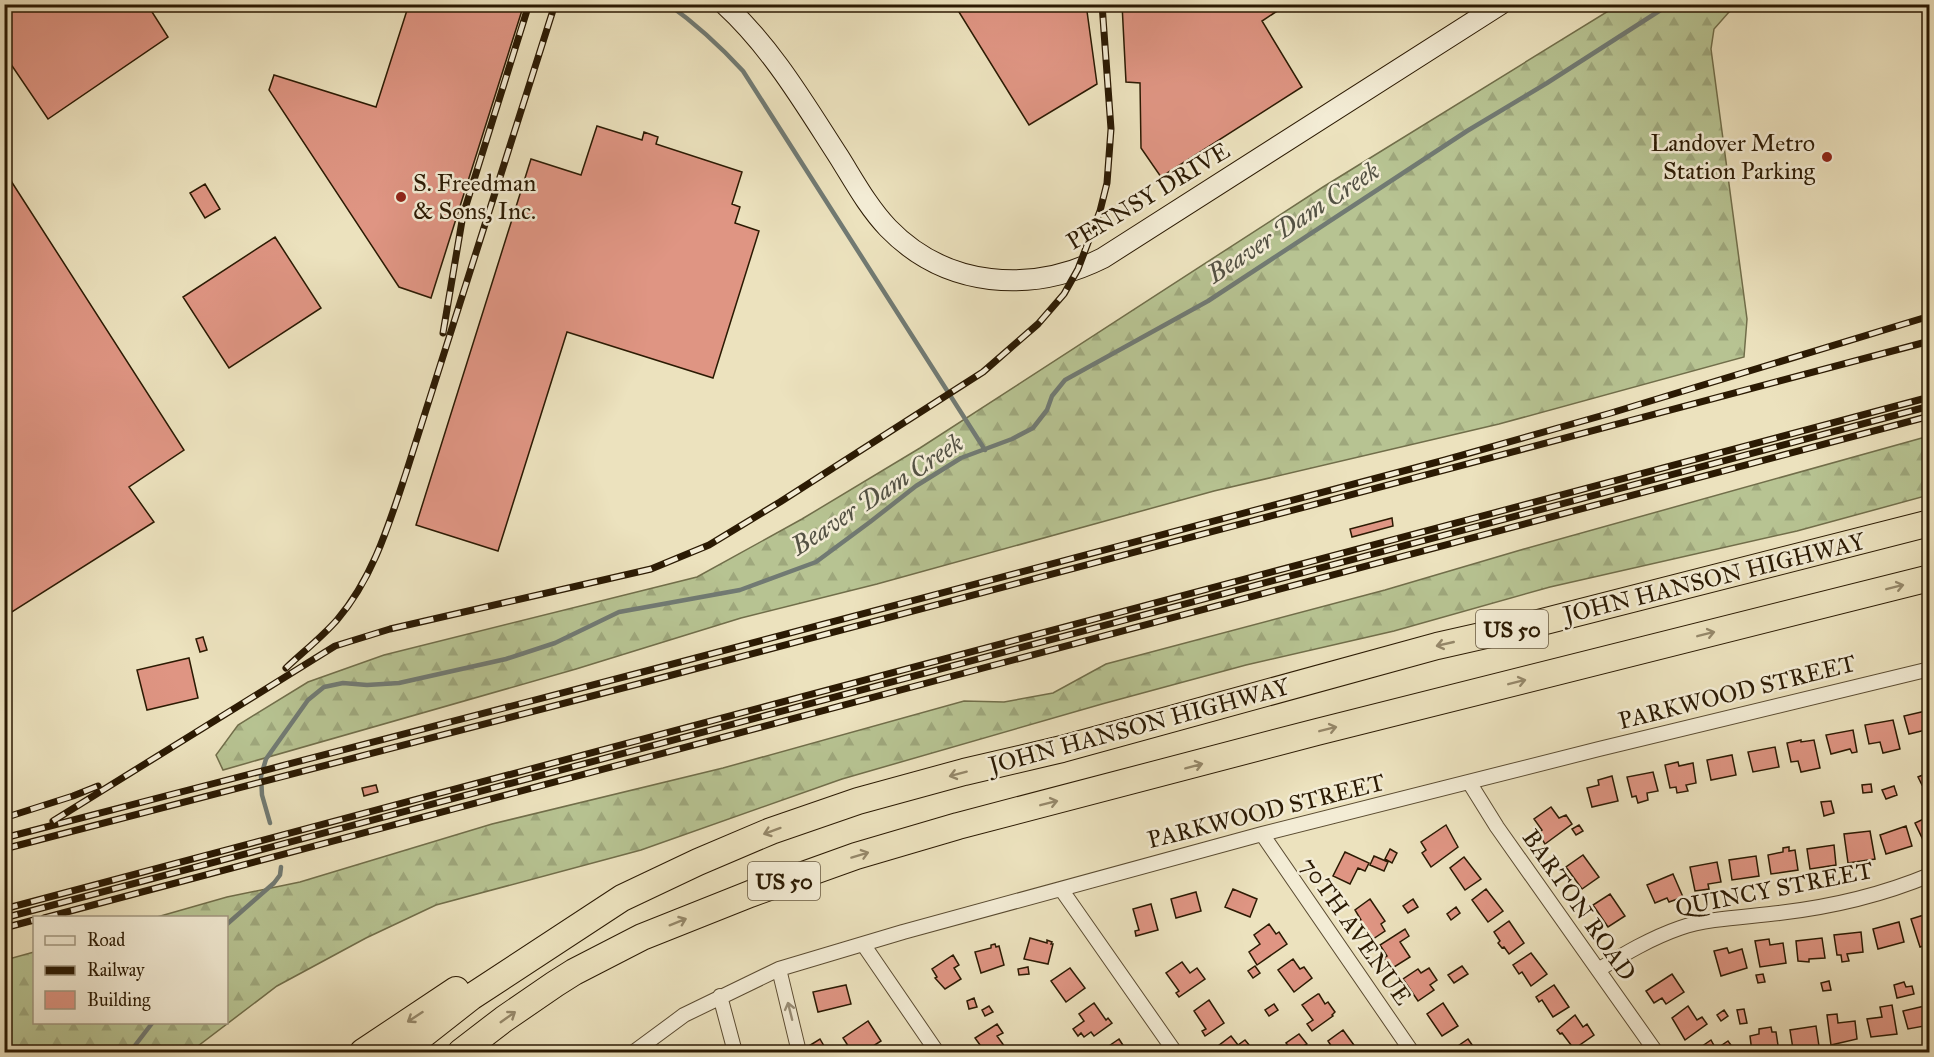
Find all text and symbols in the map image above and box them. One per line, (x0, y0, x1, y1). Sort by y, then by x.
place label: Landover Metro Station Parking (1650, 128, 1816, 186)
street label: PENNSY DRIVE (1061, 135, 1235, 257)
marker: Landover Metro Station Parking (1820, 150, 1834, 164)
water label: Beaver Dam Creek (1200, 154, 1386, 290)
place label: S. Freedman & Sons, Inc. (413, 168, 536, 226)
marker: S. Freedman & Sons, Inc. (394, 190, 408, 204)
water label: Beaver Dam Creek (784, 426, 970, 562)
street label: JOHN HANSON HIGHWAY (1557, 526, 1869, 631)
one-way arrow (1885, 580, 1904, 592)
road number: US 50 (1476, 610, 1548, 648)
one-way arrow (1696, 627, 1715, 639)
one-way arrow (1436, 639, 1455, 650)
street label: PARKWOOD STREET (1615, 648, 1859, 736)
street label: JOHN HANSON HIGHWAY (983, 671, 1293, 781)
one-way arrow (1507, 675, 1526, 687)
one-way arrow (1318, 723, 1337, 734)
one-way arrow (1184, 759, 1203, 771)
street label: PARKWOOD STREET (1144, 767, 1388, 855)
one-way arrow (949, 768, 968, 780)
one-way arrow (1039, 797, 1058, 809)
street label: BARTON ROAD (1516, 823, 1642, 987)
one-way arrow (763, 826, 782, 837)
one-way arrow (850, 849, 869, 860)
street label: 70TH AVENUE (1294, 851, 1418, 1011)
street label: QUINCY STREET (1673, 855, 1875, 923)
road number: US 50 (748, 862, 820, 900)
legend (33, 916, 228, 1024)
one-way arrow (668, 916, 686, 927)
text: Road (87, 929, 125, 951)
text: Railway (87, 959, 145, 981)
text: Building (87, 989, 151, 1012)
one-way arrow (783, 1001, 795, 1020)
one-way arrow (407, 1011, 424, 1023)
one-way arrow (499, 1011, 515, 1023)

